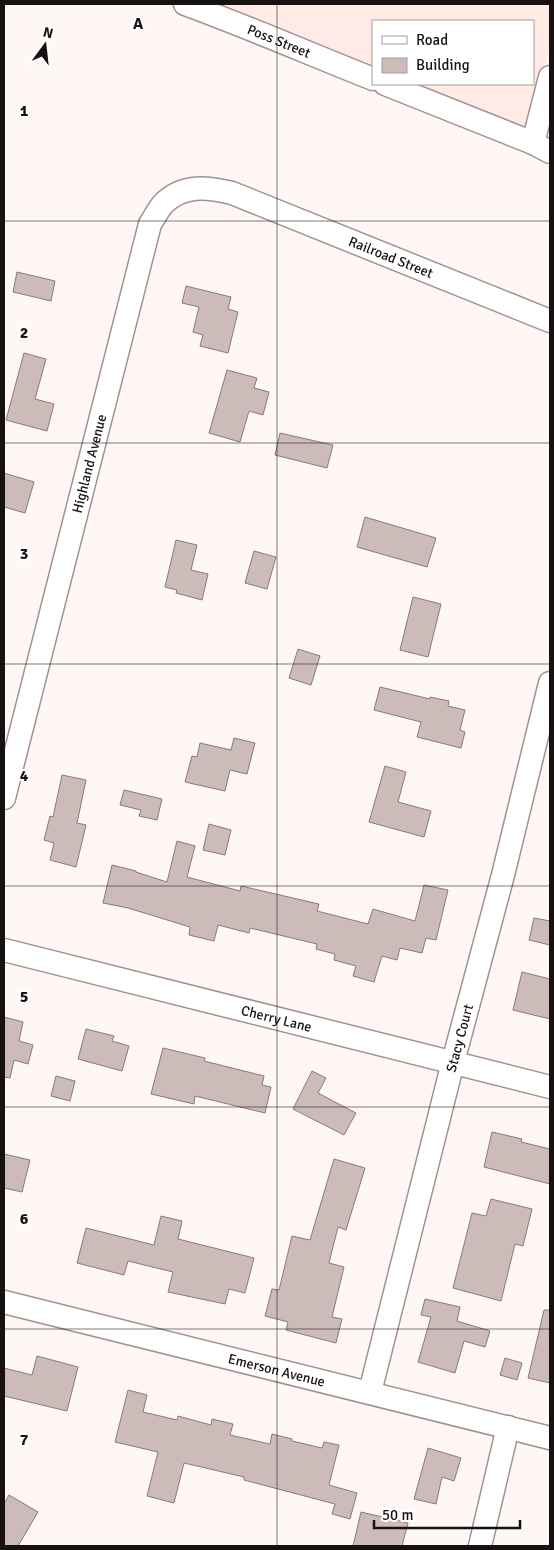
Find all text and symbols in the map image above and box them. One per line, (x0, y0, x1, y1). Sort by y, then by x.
text: A (133, 14, 144, 34)
north arrow (20, 20, 70, 70)
legend (372, 20, 534, 85)
street label: Poss Street (245, 21, 313, 62)
text: N (41, 23, 55, 42)
text: Road (416, 31, 448, 49)
text: Building (416, 56, 470, 74)
text: 1 (20, 101, 29, 121)
street label: Railroad Street (346, 233, 436, 282)
text: 2 (20, 323, 28, 343)
street label: Highland Avenue (69, 412, 110, 515)
text: 3 (20, 544, 28, 564)
text: 4 (20, 766, 29, 786)
text: 5 (20, 987, 28, 1007)
street label: Cherry Lane (239, 1002, 314, 1036)
street label: Stacy Court (443, 1002, 477, 1074)
text: 6 (20, 1209, 29, 1229)
street label: Emerson Avenue (226, 1350, 327, 1391)
text: 7 (20, 1430, 29, 1450)
scale bar (374, 1498, 520, 1530)
text: 50 m (382, 1506, 413, 1524)

